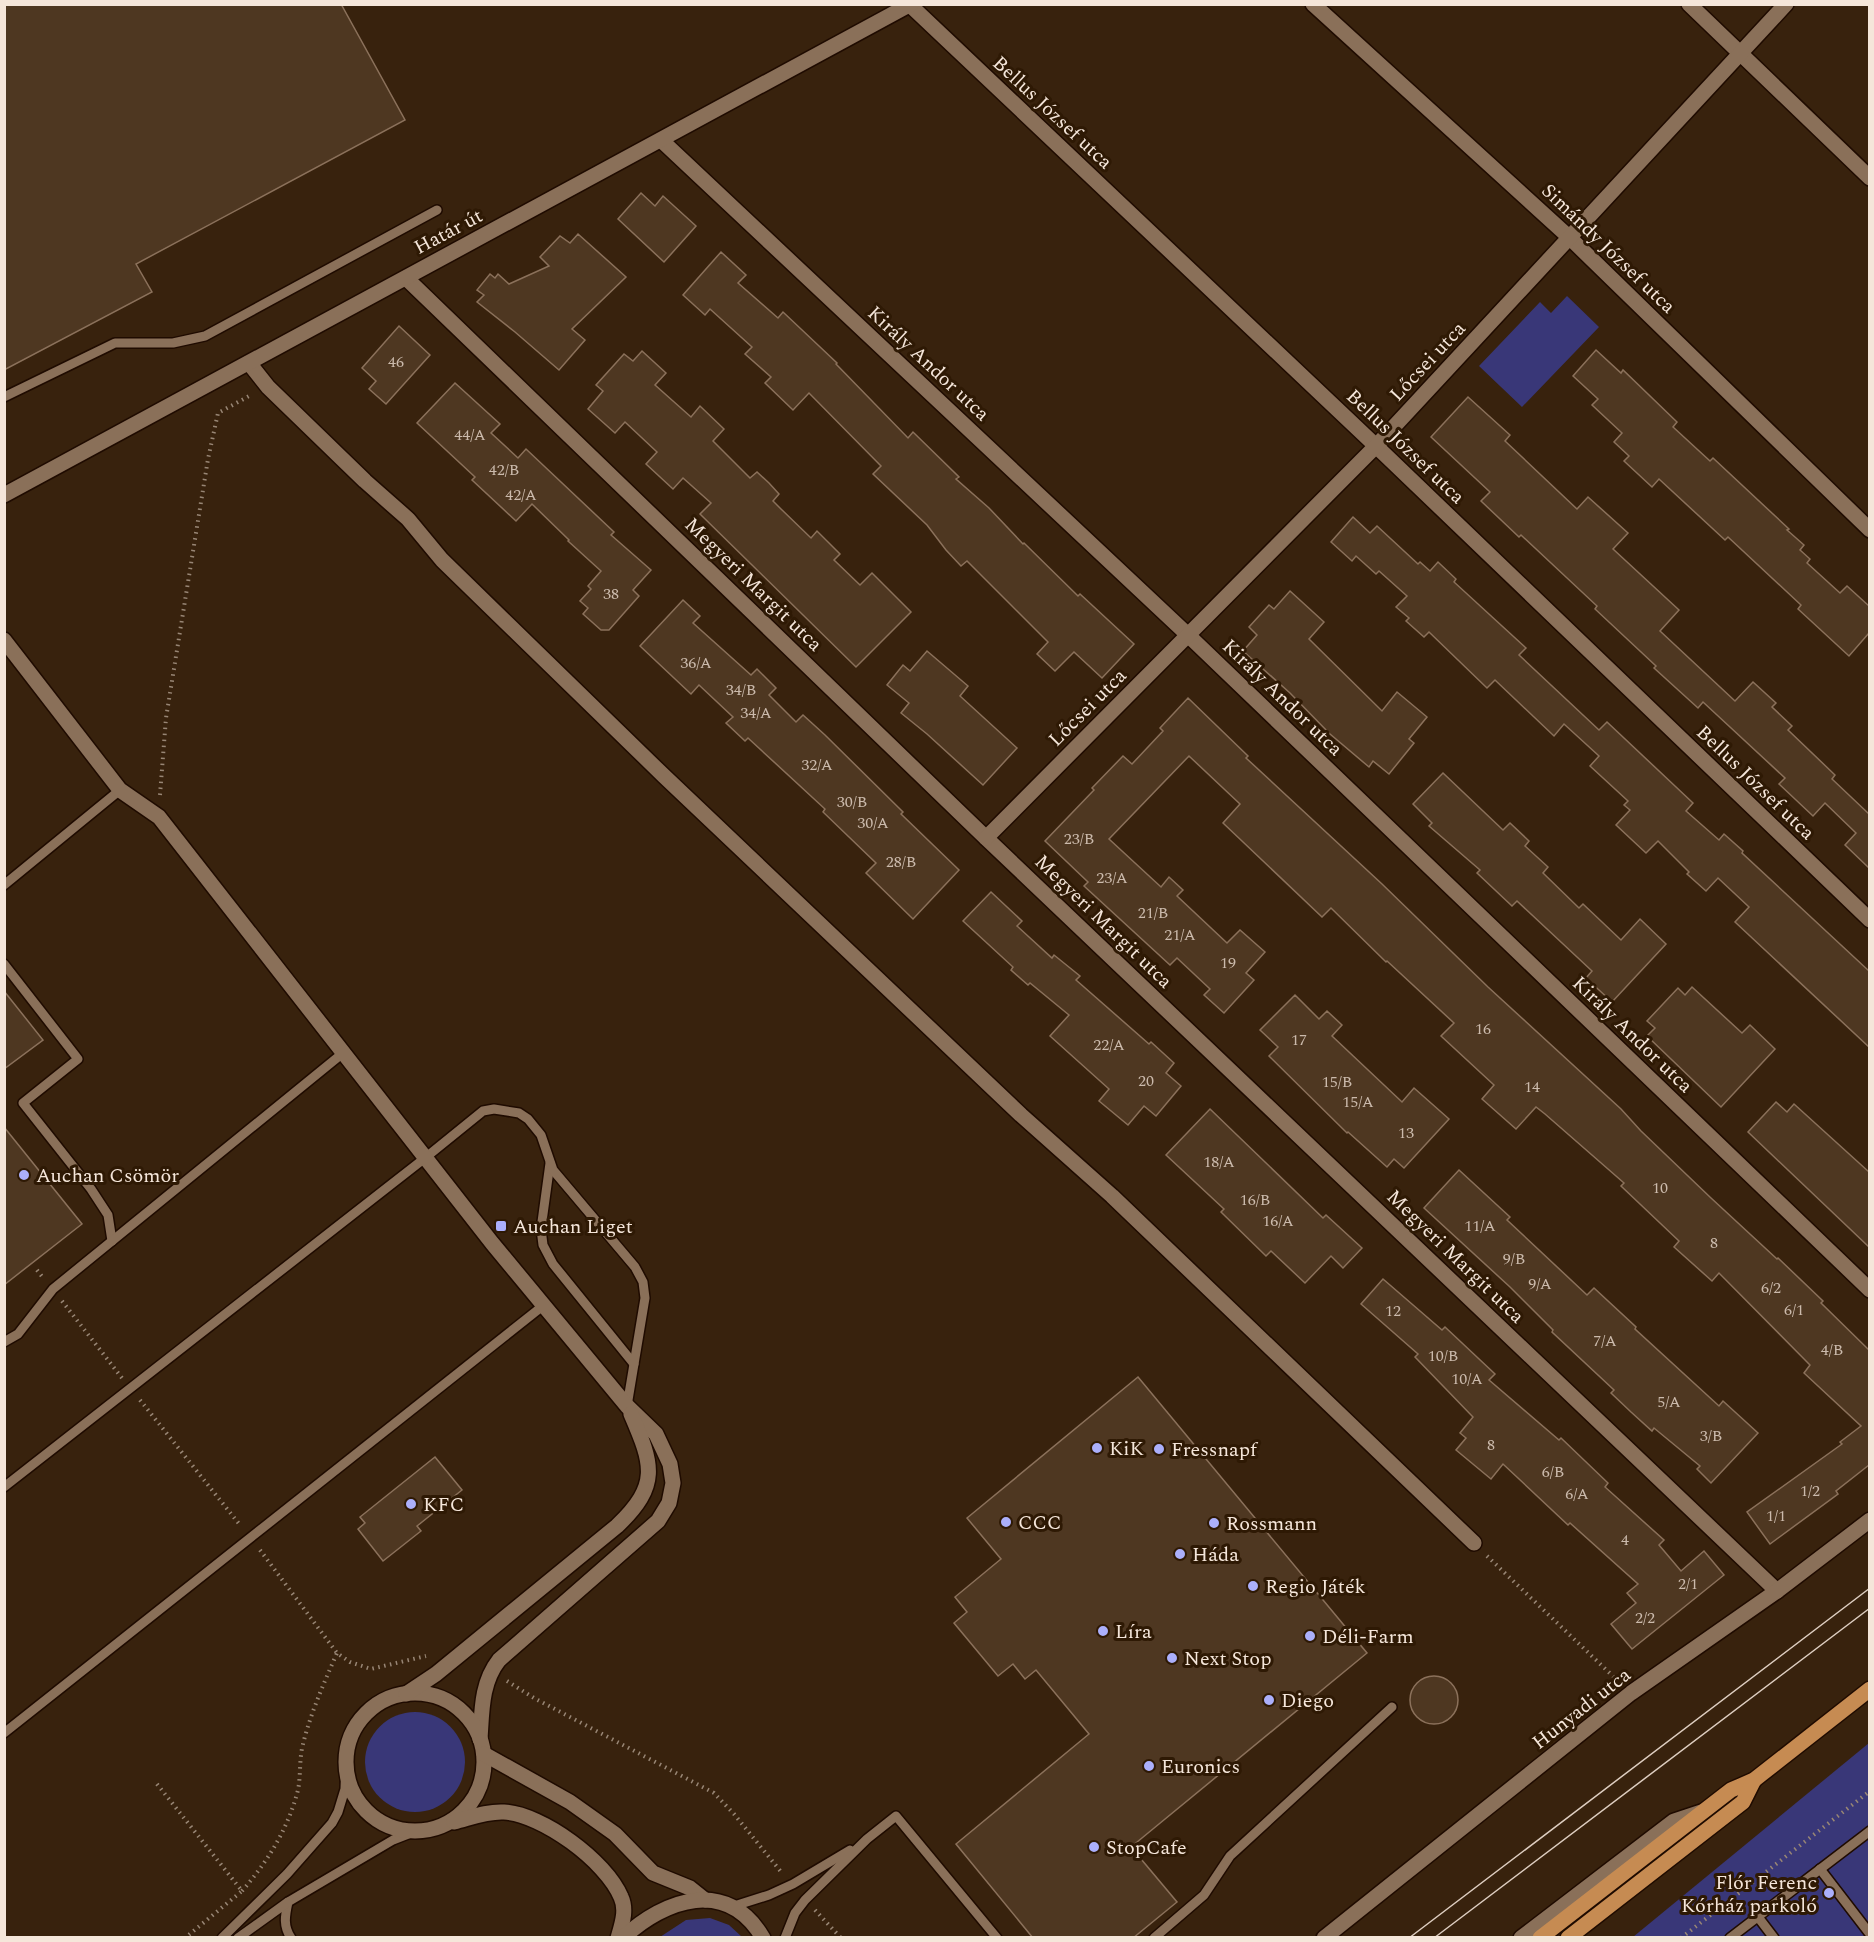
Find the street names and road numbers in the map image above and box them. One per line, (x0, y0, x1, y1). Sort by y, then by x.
street label: Bellus József utca (985, 49, 1119, 177)
street label: Simándy József utca (1534, 177, 1682, 321)
street label: Határ út (409, 201, 488, 263)
street label: Király Andor utca (860, 299, 996, 429)
street label: Lőcsei utca (1383, 315, 1473, 409)
street label: Bellus József utca (1339, 382, 1472, 512)
street label: Megyeri Margit utca (677, 511, 829, 659)
street label: Király Andor utca (1215, 632, 1350, 764)
street label: Lőcsei utca (1042, 661, 1134, 754)
street label: Bellus József utca (1689, 718, 1822, 848)
street label: Megyeri Margit utca (1027, 848, 1179, 996)
street label: Király Andor utca (1565, 969, 1700, 1101)
street label: Megyeri Margit utca (1379, 1183, 1531, 1331)
street label: Hunyadi utca (1526, 1660, 1638, 1757)

